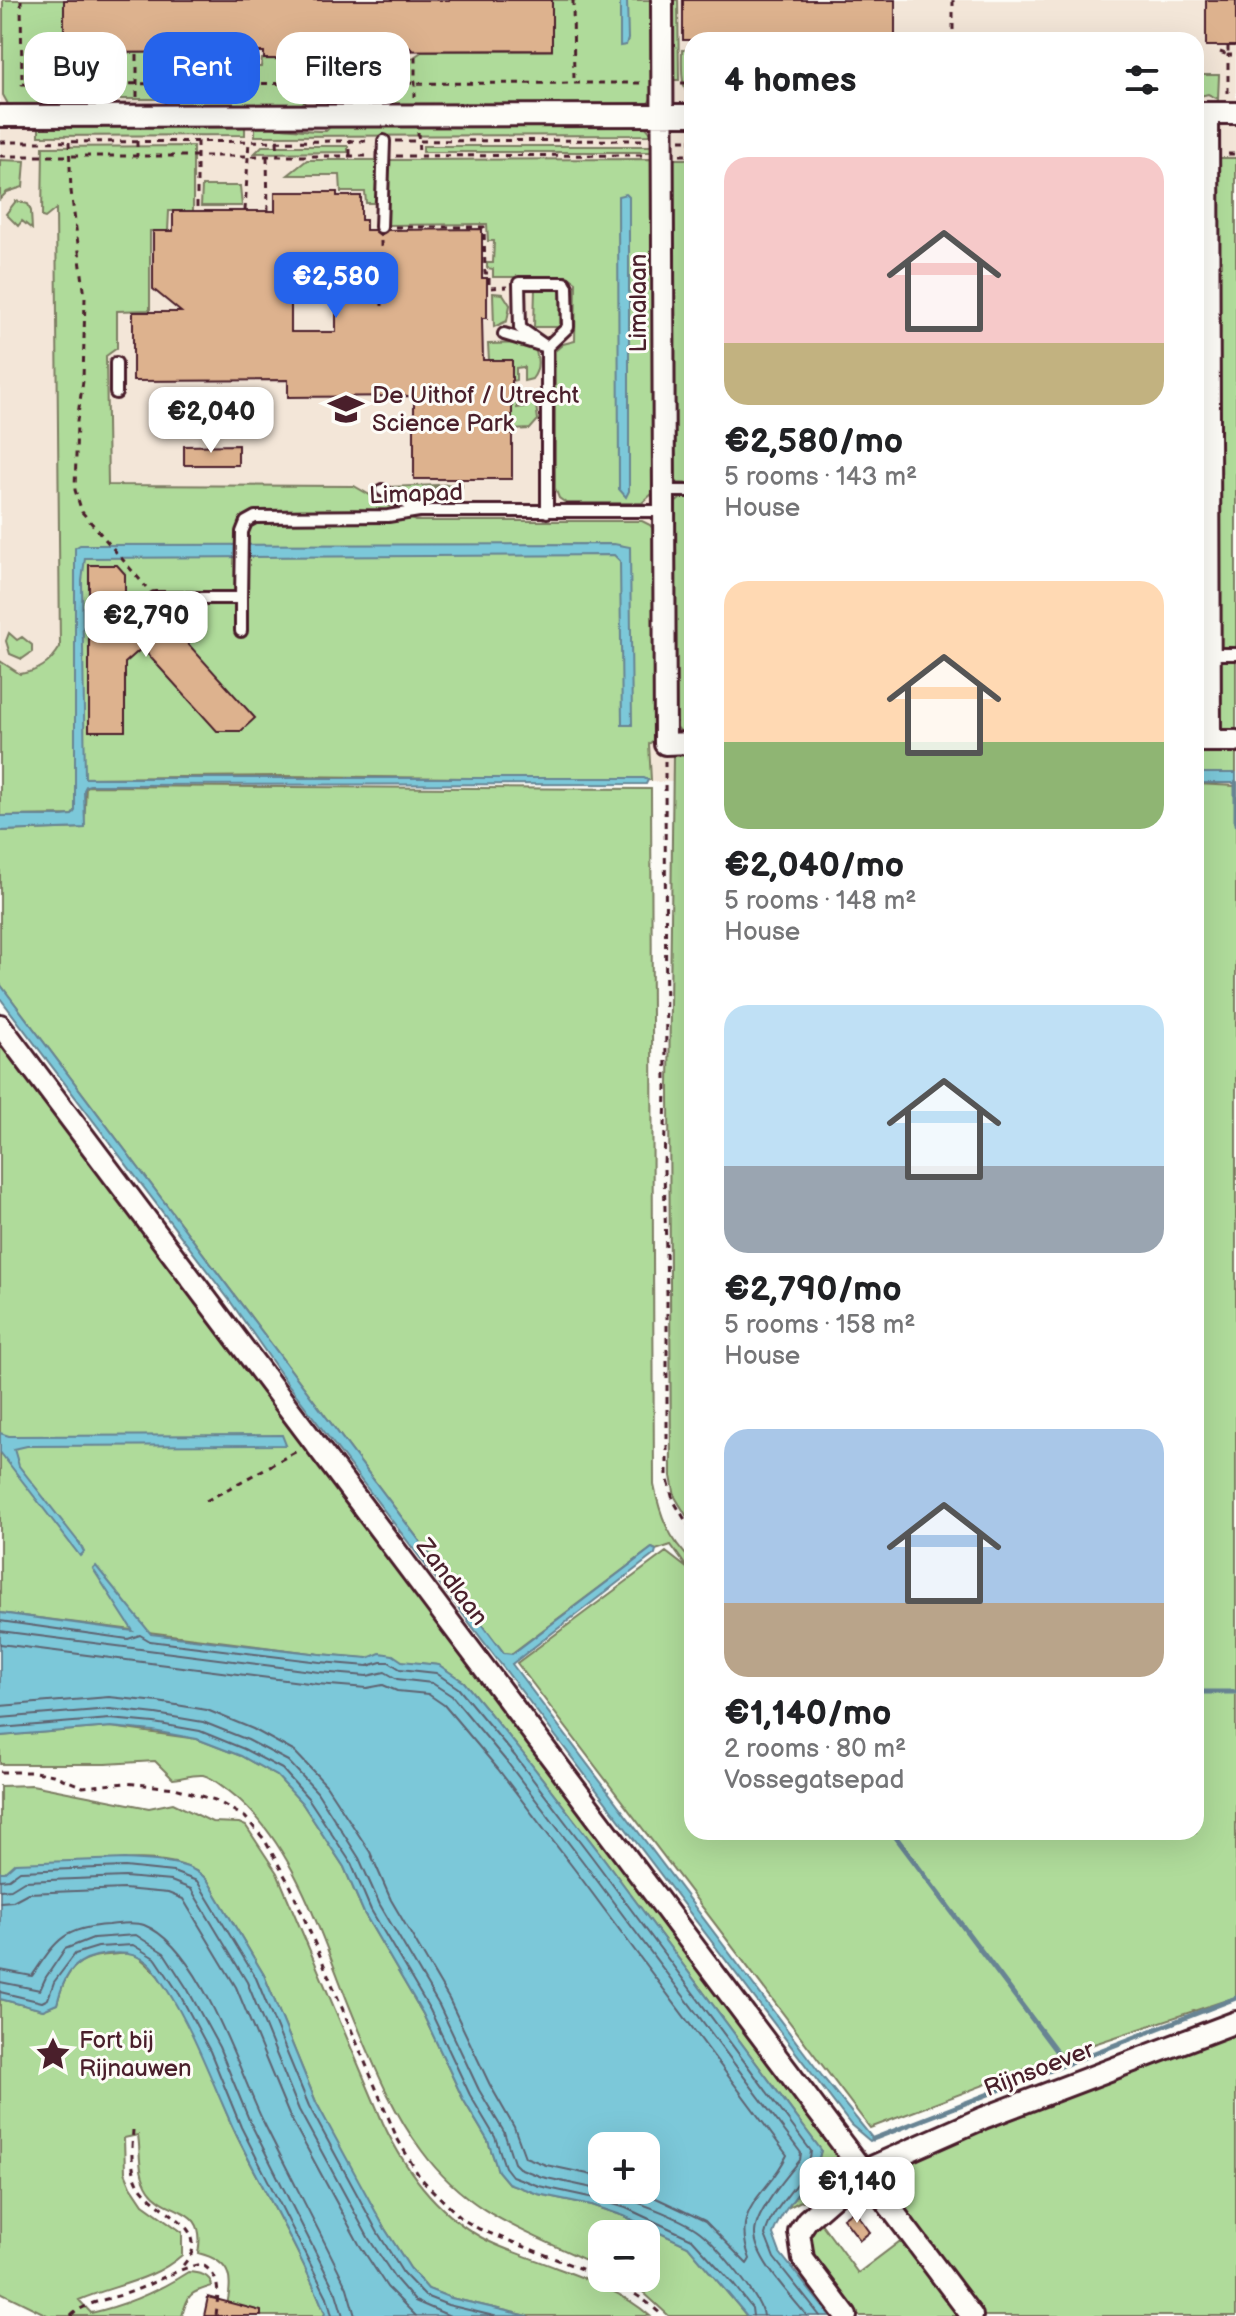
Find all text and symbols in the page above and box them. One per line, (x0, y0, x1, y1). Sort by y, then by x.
chip: Buy (24, 32, 127, 104)
chip: Rent (143, 32, 260, 104)
chip: Filters (276, 32, 410, 104)
icon: filters (1120, 58, 1164, 102)
text: 4 homes (724, 60, 856, 101)
icon: home (872, 209, 1016, 353)
pin: €2,580 (271, 252, 401, 320)
street label: Limalaan (624, 254, 653, 352)
text: €2,580 (292, 262, 380, 293)
place label: De Uithof / Utrecht Science Park (372, 381, 580, 438)
pin: €2,040 (146, 387, 276, 455)
school or university icon: De Uithof / Utrecht Science Park (327, 390, 365, 428)
text: €2,040 (167, 397, 255, 428)
text: €2,580/mo (724, 421, 903, 462)
text: 5 rooms · 143 m² (724, 462, 917, 493)
street label: Limapad (368, 478, 464, 510)
text: House (724, 493, 800, 524)
pin: €2,790 (81, 591, 211, 659)
text: €2,790 (103, 601, 189, 632)
icon: home (872, 633, 1016, 777)
text: €2,040/mo (724, 845, 904, 886)
text: 5 rooms · 148 m² (724, 886, 916, 917)
text: House (724, 917, 800, 948)
icon: home (872, 1057, 1016, 1201)
text: €2,790/mo (724, 1269, 902, 1310)
text: 5 rooms · 158 m² (724, 1310, 916, 1341)
text: House (724, 1341, 800, 1372)
icon: home (872, 1481, 1016, 1625)
street label: Zandlaan (409, 1532, 494, 1631)
text: €1,140/mo (724, 1693, 891, 1734)
text: 2 rooms · 80 m² (724, 1734, 906, 1765)
text: Vossegatsepad (724, 1765, 904, 1796)
place label: Fort bij Rijnauwen (79, 2026, 192, 2083)
place icon: Fort bij Rijnauwen (34, 2035, 72, 2073)
street label: Rijnsoever (980, 2035, 1099, 2103)
map controls (588, 2132, 660, 2292)
button: + (588, 2132, 660, 2204)
pin: €1,140 (792, 2157, 922, 2225)
text: €1,140 (818, 2167, 896, 2198)
button: − (588, 2220, 660, 2292)

